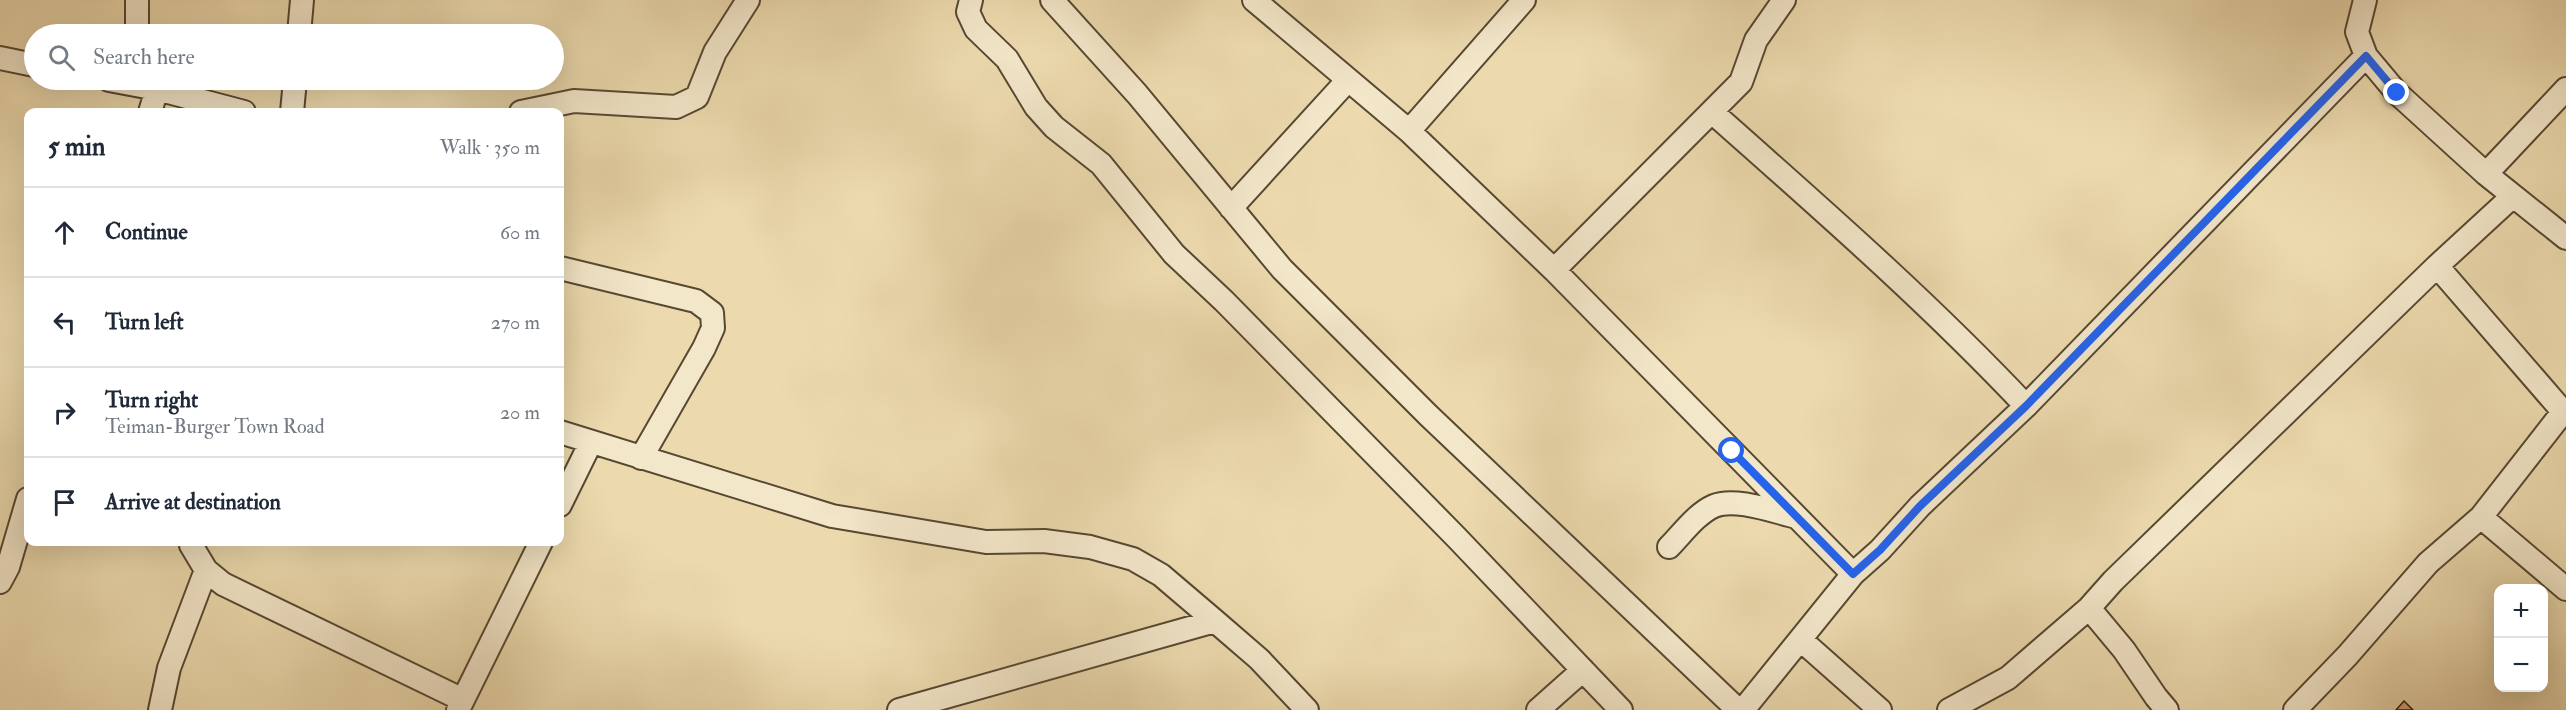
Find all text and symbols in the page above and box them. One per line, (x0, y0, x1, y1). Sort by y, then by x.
search box (24, 24, 564, 90)
icon: search (45, 41, 78, 74)
text: Search here (93, 43, 195, 71)
route end (2383, 79, 2409, 105)
text: 5 min (48, 131, 105, 163)
text: Walk · 350 m (440, 135, 540, 160)
icon: ahead (48, 216, 81, 249)
text: Continue (105, 218, 188, 246)
text: 60 m (500, 220, 540, 245)
icon: left (48, 306, 81, 339)
text: Turn left (105, 308, 184, 336)
text: 270 m (491, 310, 540, 335)
text: Turn right (105, 386, 198, 414)
icon: right (48, 396, 81, 429)
text: 20 m (500, 400, 540, 425)
text: Teiman-Burger Town Road (105, 414, 325, 439)
route start (1718, 437, 1744, 463)
icon: arrive (48, 486, 81, 519)
text: Arrive at destination (105, 488, 281, 516)
map controls (2494, 584, 2548, 692)
button: + (2494, 584, 2548, 638)
button: − (2494, 638, 2548, 692)

